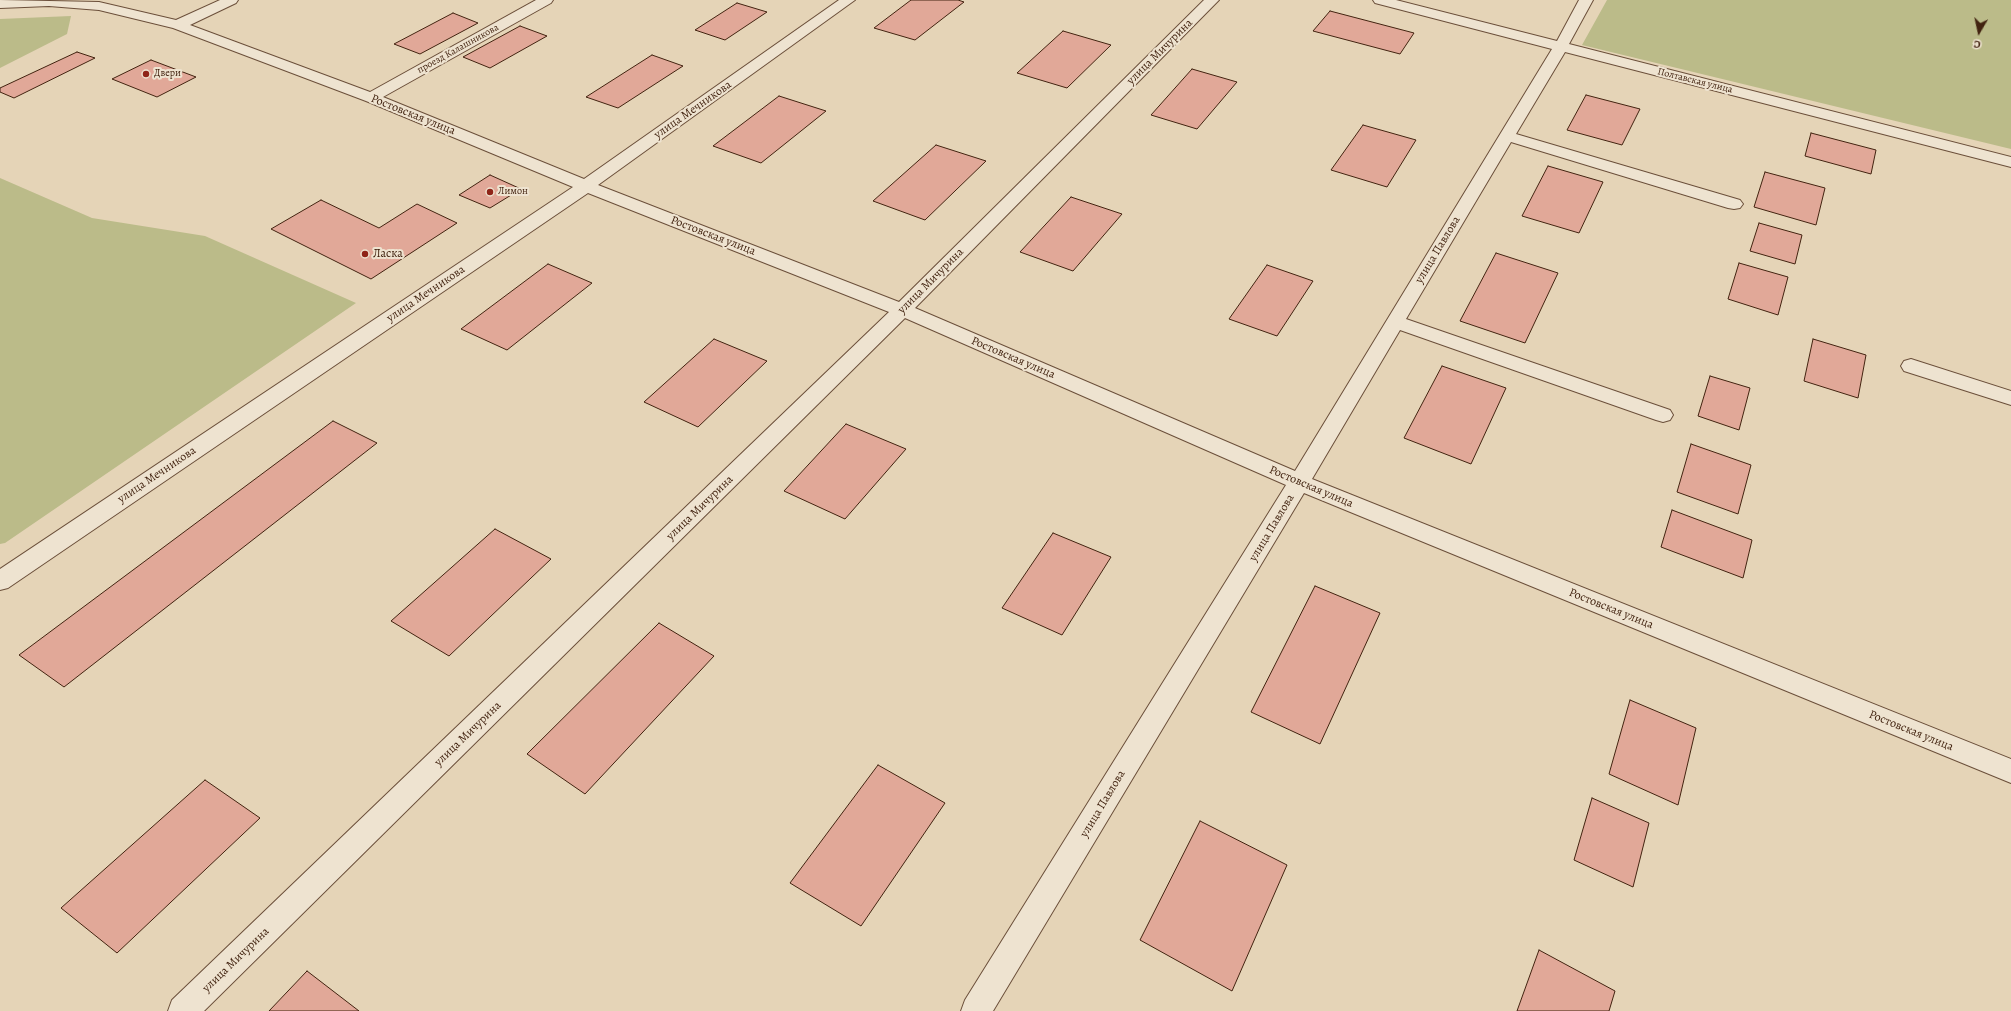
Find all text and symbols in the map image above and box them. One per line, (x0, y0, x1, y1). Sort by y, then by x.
north arrow (1959, 12, 1999, 52)
street label: улица Мичурина (1124, 16, 1196, 88)
street label: проезд Калашникова (415, 22, 501, 76)
text: С (1973, 36, 1982, 52)
street label: Полтавская улица (1656, 66, 1734, 96)
place label: Двери (154, 68, 181, 80)
marker: Двери (141, 69, 151, 79)
street label: улица Мечникова (651, 78, 735, 142)
street label: Ростовская улица (369, 91, 457, 139)
place label: Лимон (498, 186, 528, 198)
marker: Лимон (485, 187, 495, 197)
street label: Ростовская улица (668, 213, 758, 259)
street label: улица Павлова (1412, 214, 1464, 286)
street label: улица Мичурина (895, 245, 967, 317)
place label: Ласка (373, 247, 403, 261)
marker: Ласка (360, 249, 370, 259)
street label: улица Мечникова (384, 262, 468, 326)
street label: Ростовская улица (969, 334, 1057, 382)
street label: улица Мечникова (115, 443, 199, 507)
street label: Ростовская улица (1267, 463, 1355, 511)
street label: улица Мичурина (664, 473, 736, 543)
street label: улица Павлова (1246, 492, 1298, 564)
street label: Ростовская улица (1567, 585, 1655, 633)
street label: улица Мичурина (432, 699, 504, 769)
street label: Ростовская улица (1867, 707, 1955, 755)
street label: улица Павлова (1077, 768, 1129, 840)
street label: улица Мичурина (200, 925, 272, 995)

